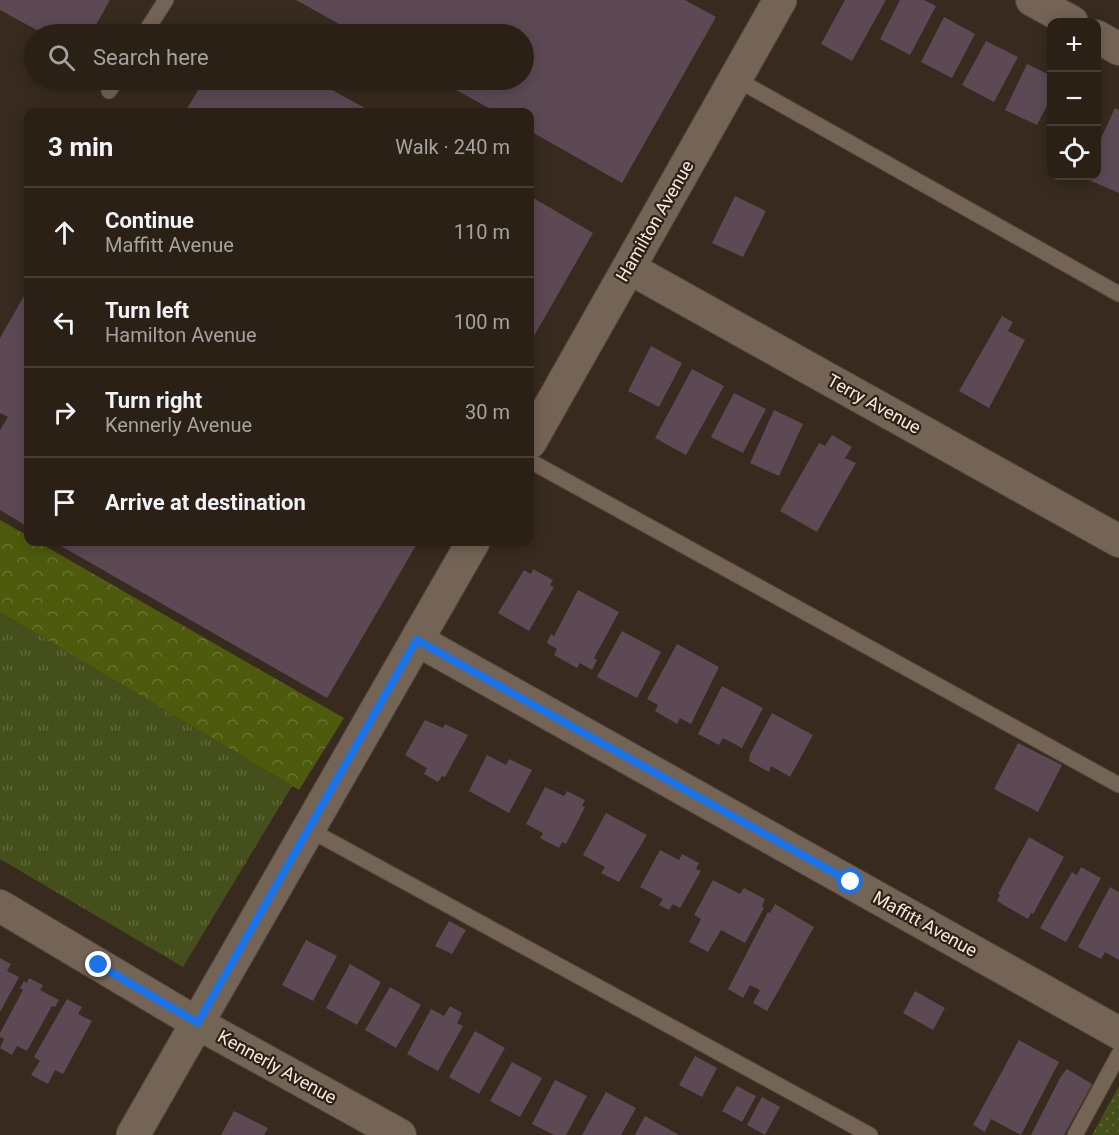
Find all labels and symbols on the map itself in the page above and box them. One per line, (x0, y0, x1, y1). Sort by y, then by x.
street label: Hamilton Avenue (611, 156, 698, 285)
street label: Terry Avenue (824, 369, 925, 438)
route start (837, 868, 863, 894)
street label: Maffitt Avenue (869, 886, 981, 961)
route end (85, 951, 111, 977)
street label: Kennerly Avenue (214, 1025, 340, 1108)

